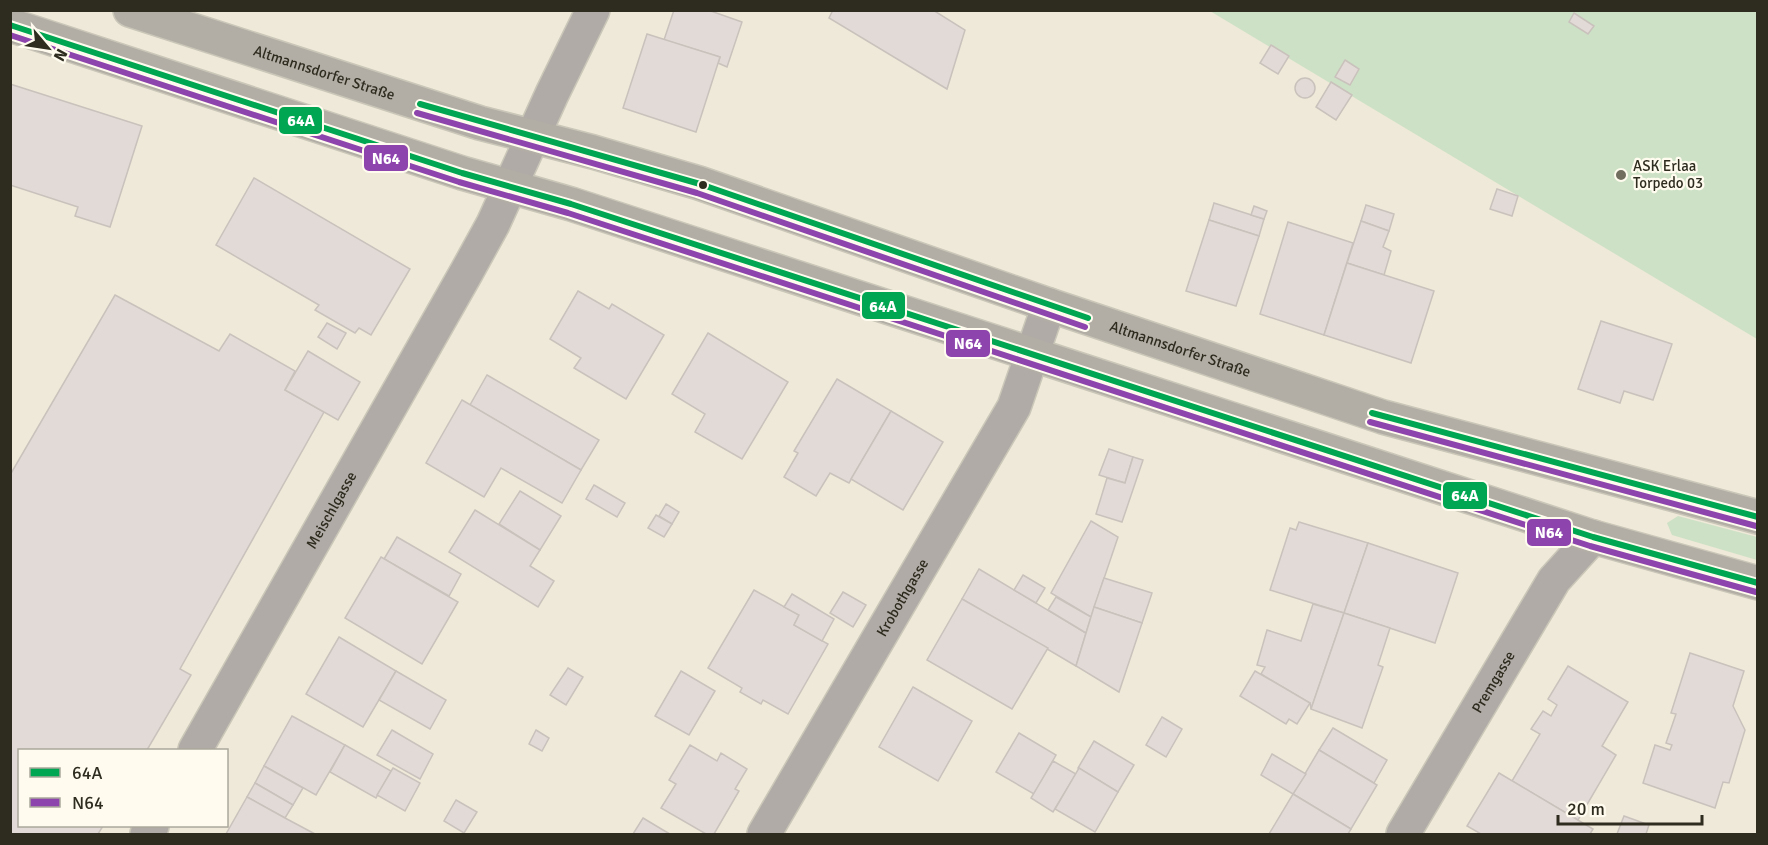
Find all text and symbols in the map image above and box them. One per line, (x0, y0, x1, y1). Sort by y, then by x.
north arrow (18, 18, 78, 78)
street label: Altmannsdorfer Straße (251, 41, 397, 104)
text: N (49, 45, 72, 65)
line badge: 64A (278, 106, 323, 135)
text: 64A (287, 111, 316, 131)
line badge: N64 (363, 144, 409, 172)
text: N64 (372, 149, 401, 169)
place label: ASK Erlaa Torpedo 03 (1633, 157, 1703, 192)
marker: ASK Erlaa Torpedo 03 (1614, 168, 1628, 182)
unlabelled marker (697, 179, 709, 191)
line badge: 64A (861, 291, 906, 320)
text: 64A (869, 297, 898, 317)
street label: Altmannsdorfer Straße (1107, 317, 1253, 381)
line badge: N64 (945, 329, 991, 358)
text: N64 (954, 334, 983, 354)
street label: Meischlgasse (302, 468, 360, 552)
line badge: 64A (1442, 481, 1488, 510)
text: 64A (1451, 486, 1480, 506)
line badge: N64 (1526, 518, 1572, 547)
text: N64 (1535, 523, 1564, 543)
street label: Krobothgasse (873, 555, 932, 640)
street label: Premgasse (1468, 648, 1519, 716)
legend (18, 749, 228, 827)
text: 64A (72, 762, 102, 784)
scale bar (1558, 788, 1702, 826)
text: N64 (72, 792, 104, 814)
text: 20 m (1567, 798, 1605, 820)

